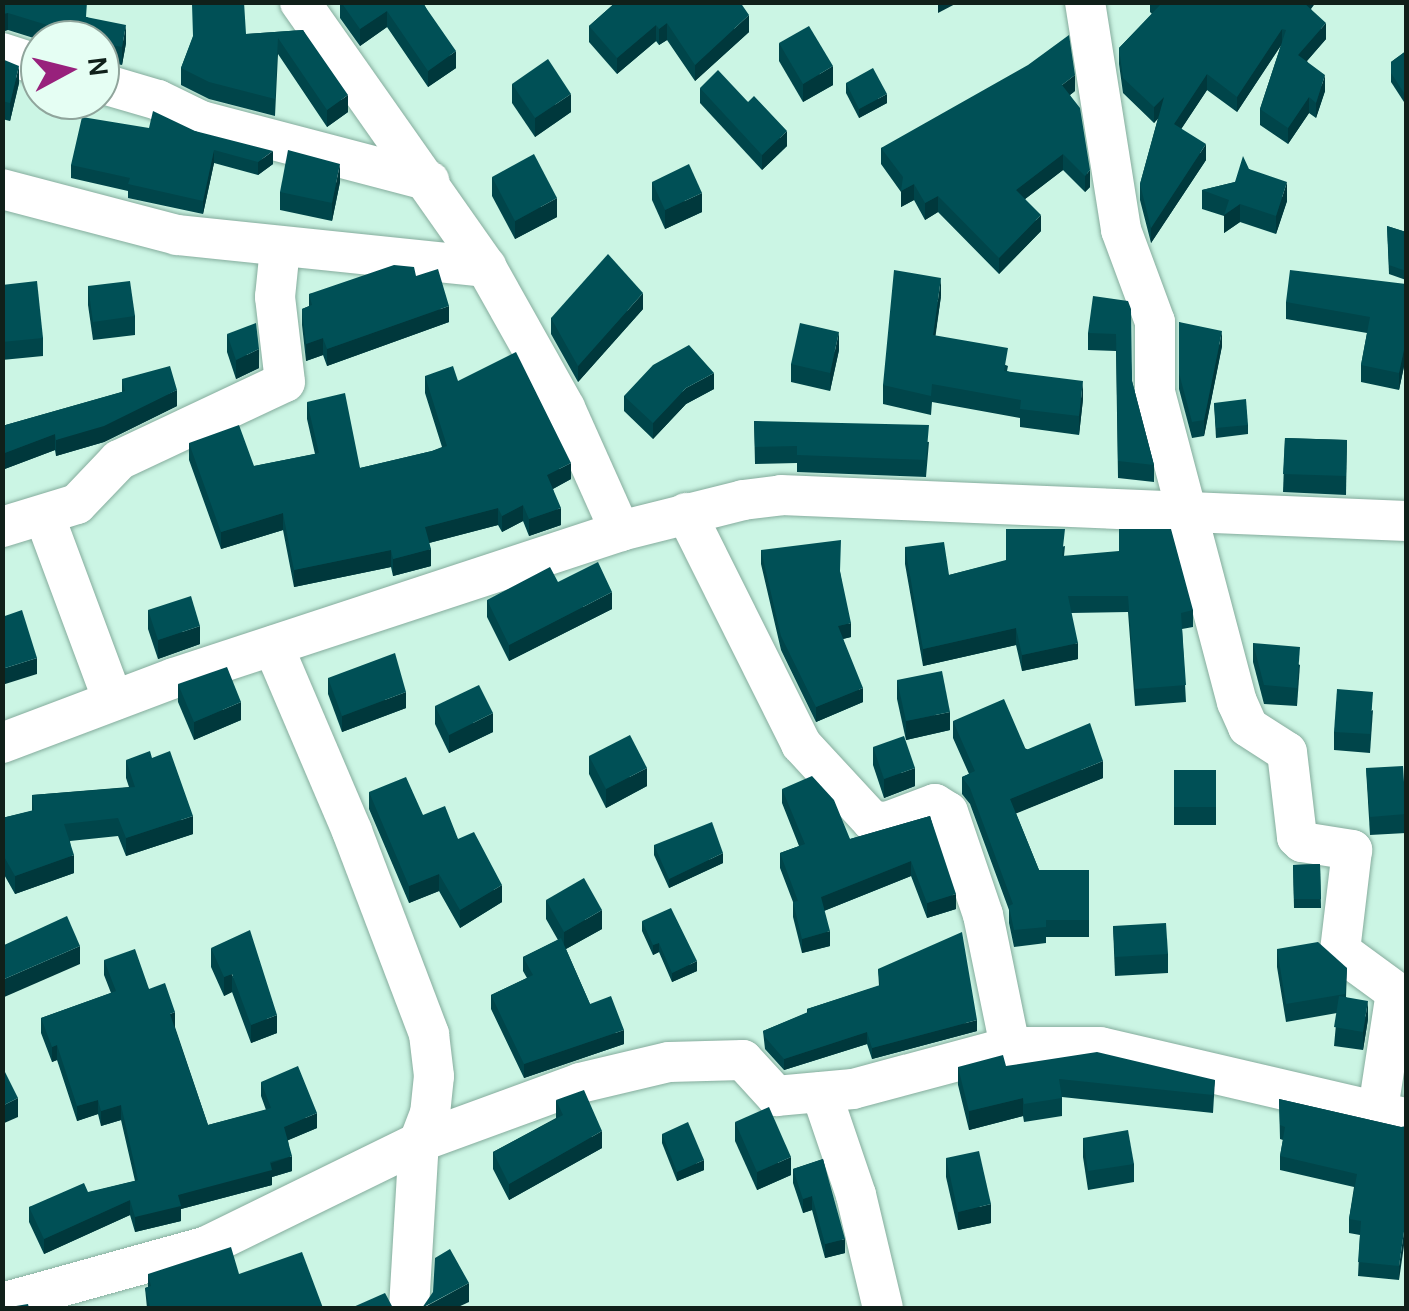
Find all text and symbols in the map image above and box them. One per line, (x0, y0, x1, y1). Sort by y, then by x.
north arrow (20, 20, 120, 120)
text: N (81, 55, 116, 78)

